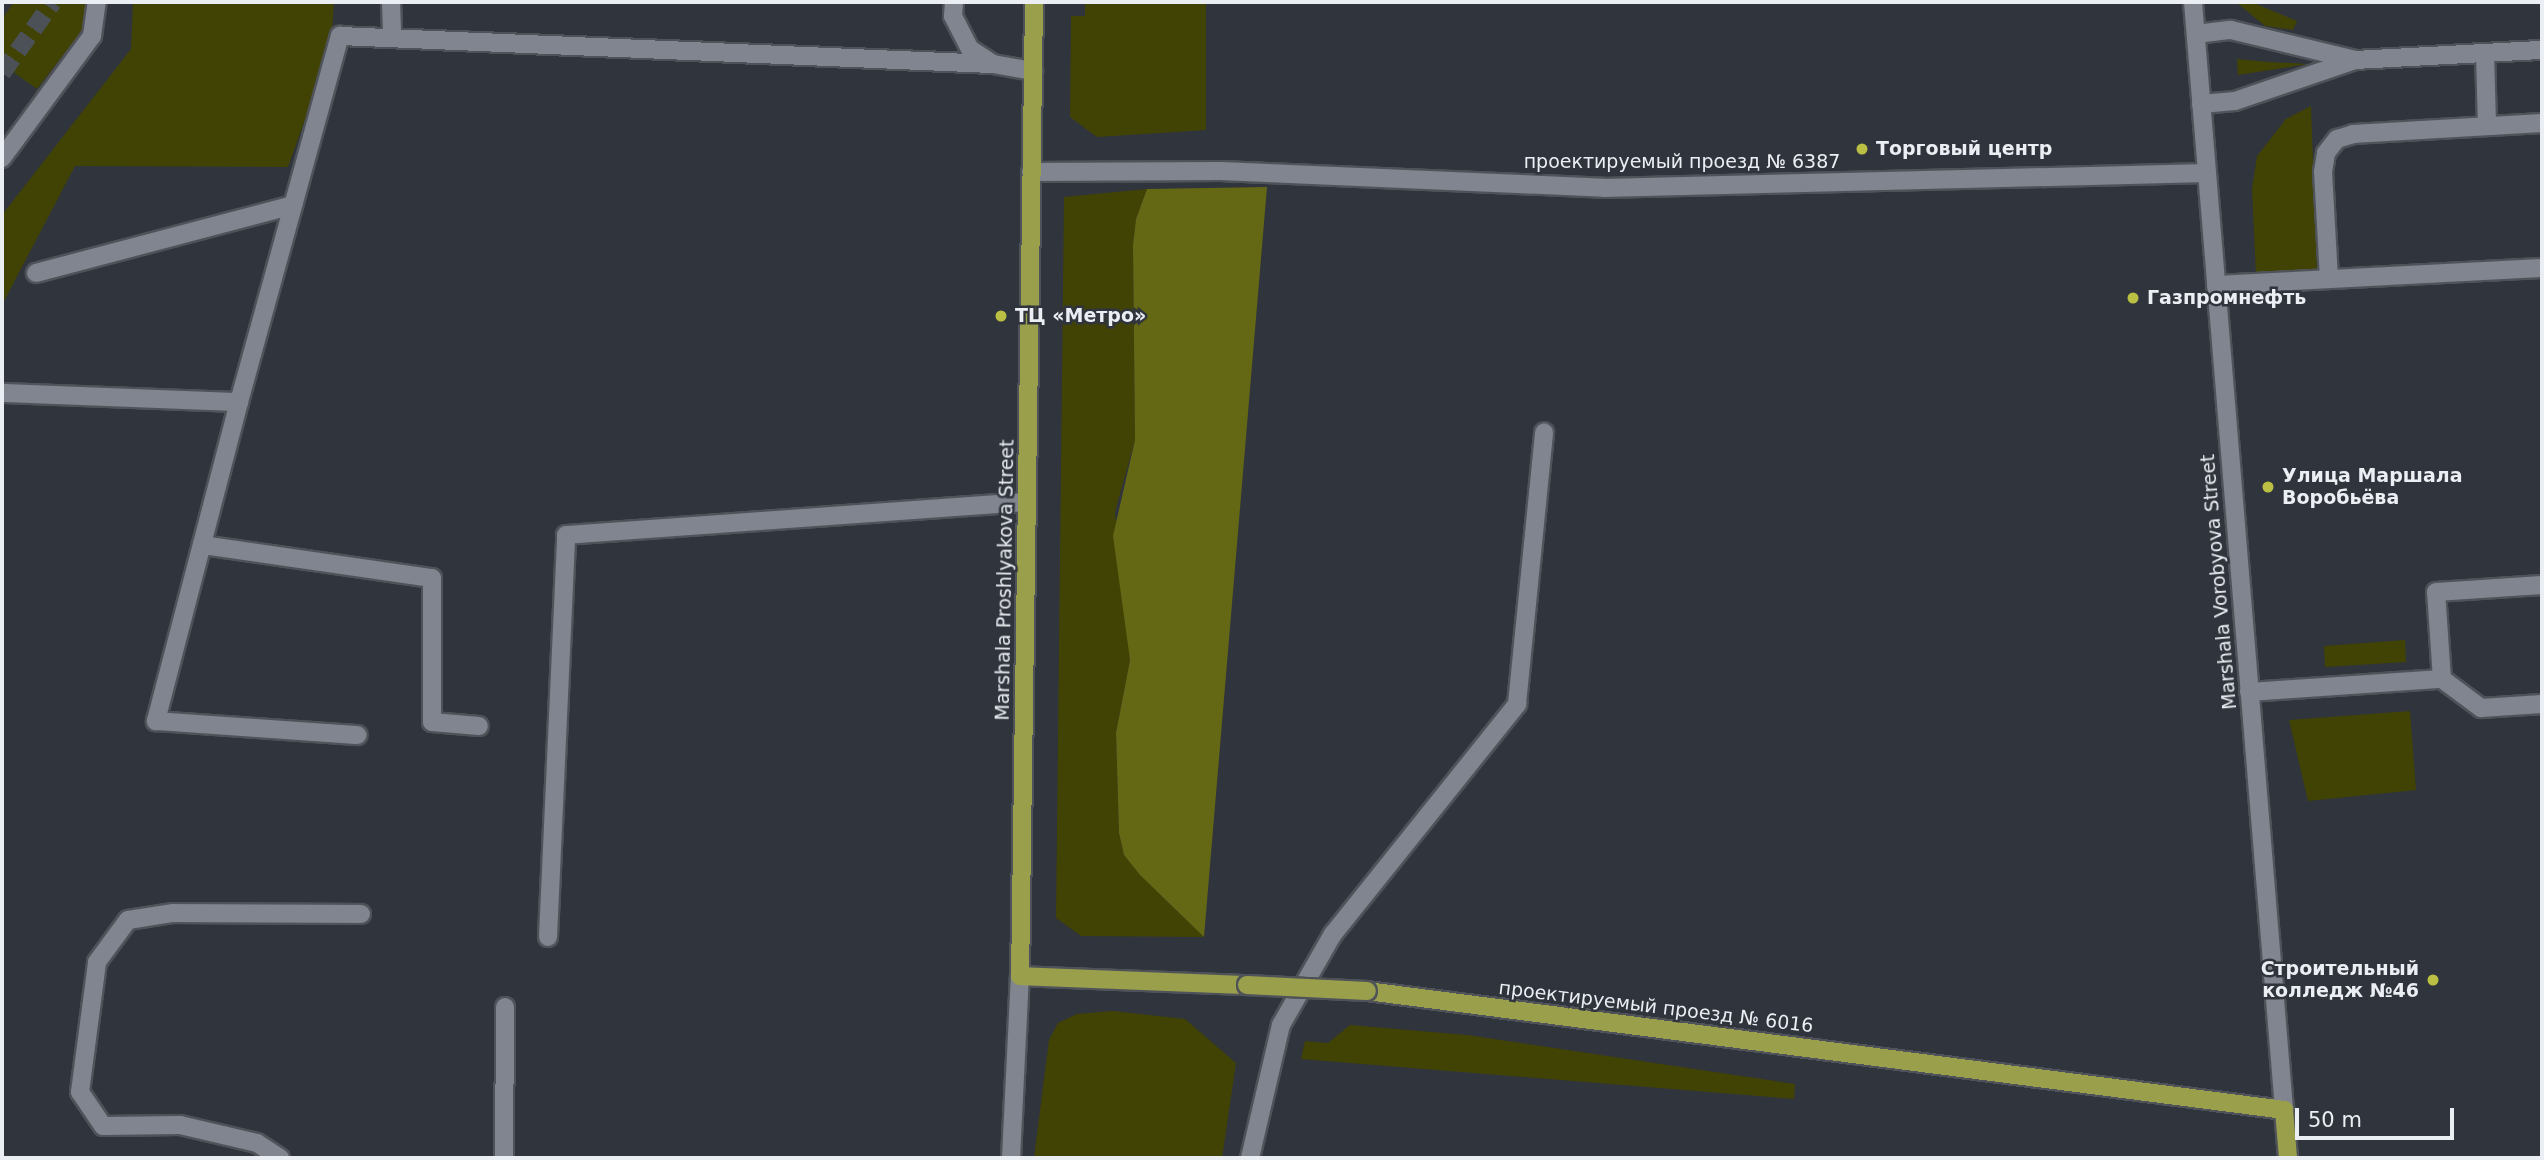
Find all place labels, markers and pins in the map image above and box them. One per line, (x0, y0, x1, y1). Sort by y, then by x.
place label: Торговый центр (1876, 138, 2052, 160)
marker: Торговый центр (1854, 141, 1870, 157)
place label: Газпромнефть (2147, 287, 2306, 309)
marker: Газпромнефть (2125, 290, 2141, 306)
place label: ТЦ «Метро» (1015, 305, 1146, 327)
marker: ТЦ «Метро» (993, 308, 1009, 324)
place label: Улица Маршала Воробьёва (2282, 465, 2462, 509)
marker: Улица Маршала Воробьёва (2260, 479, 2276, 495)
place label: Строительный колледж №46 (2261, 958, 2419, 1002)
marker: Строительный колледж №46 (2425, 972, 2441, 988)

